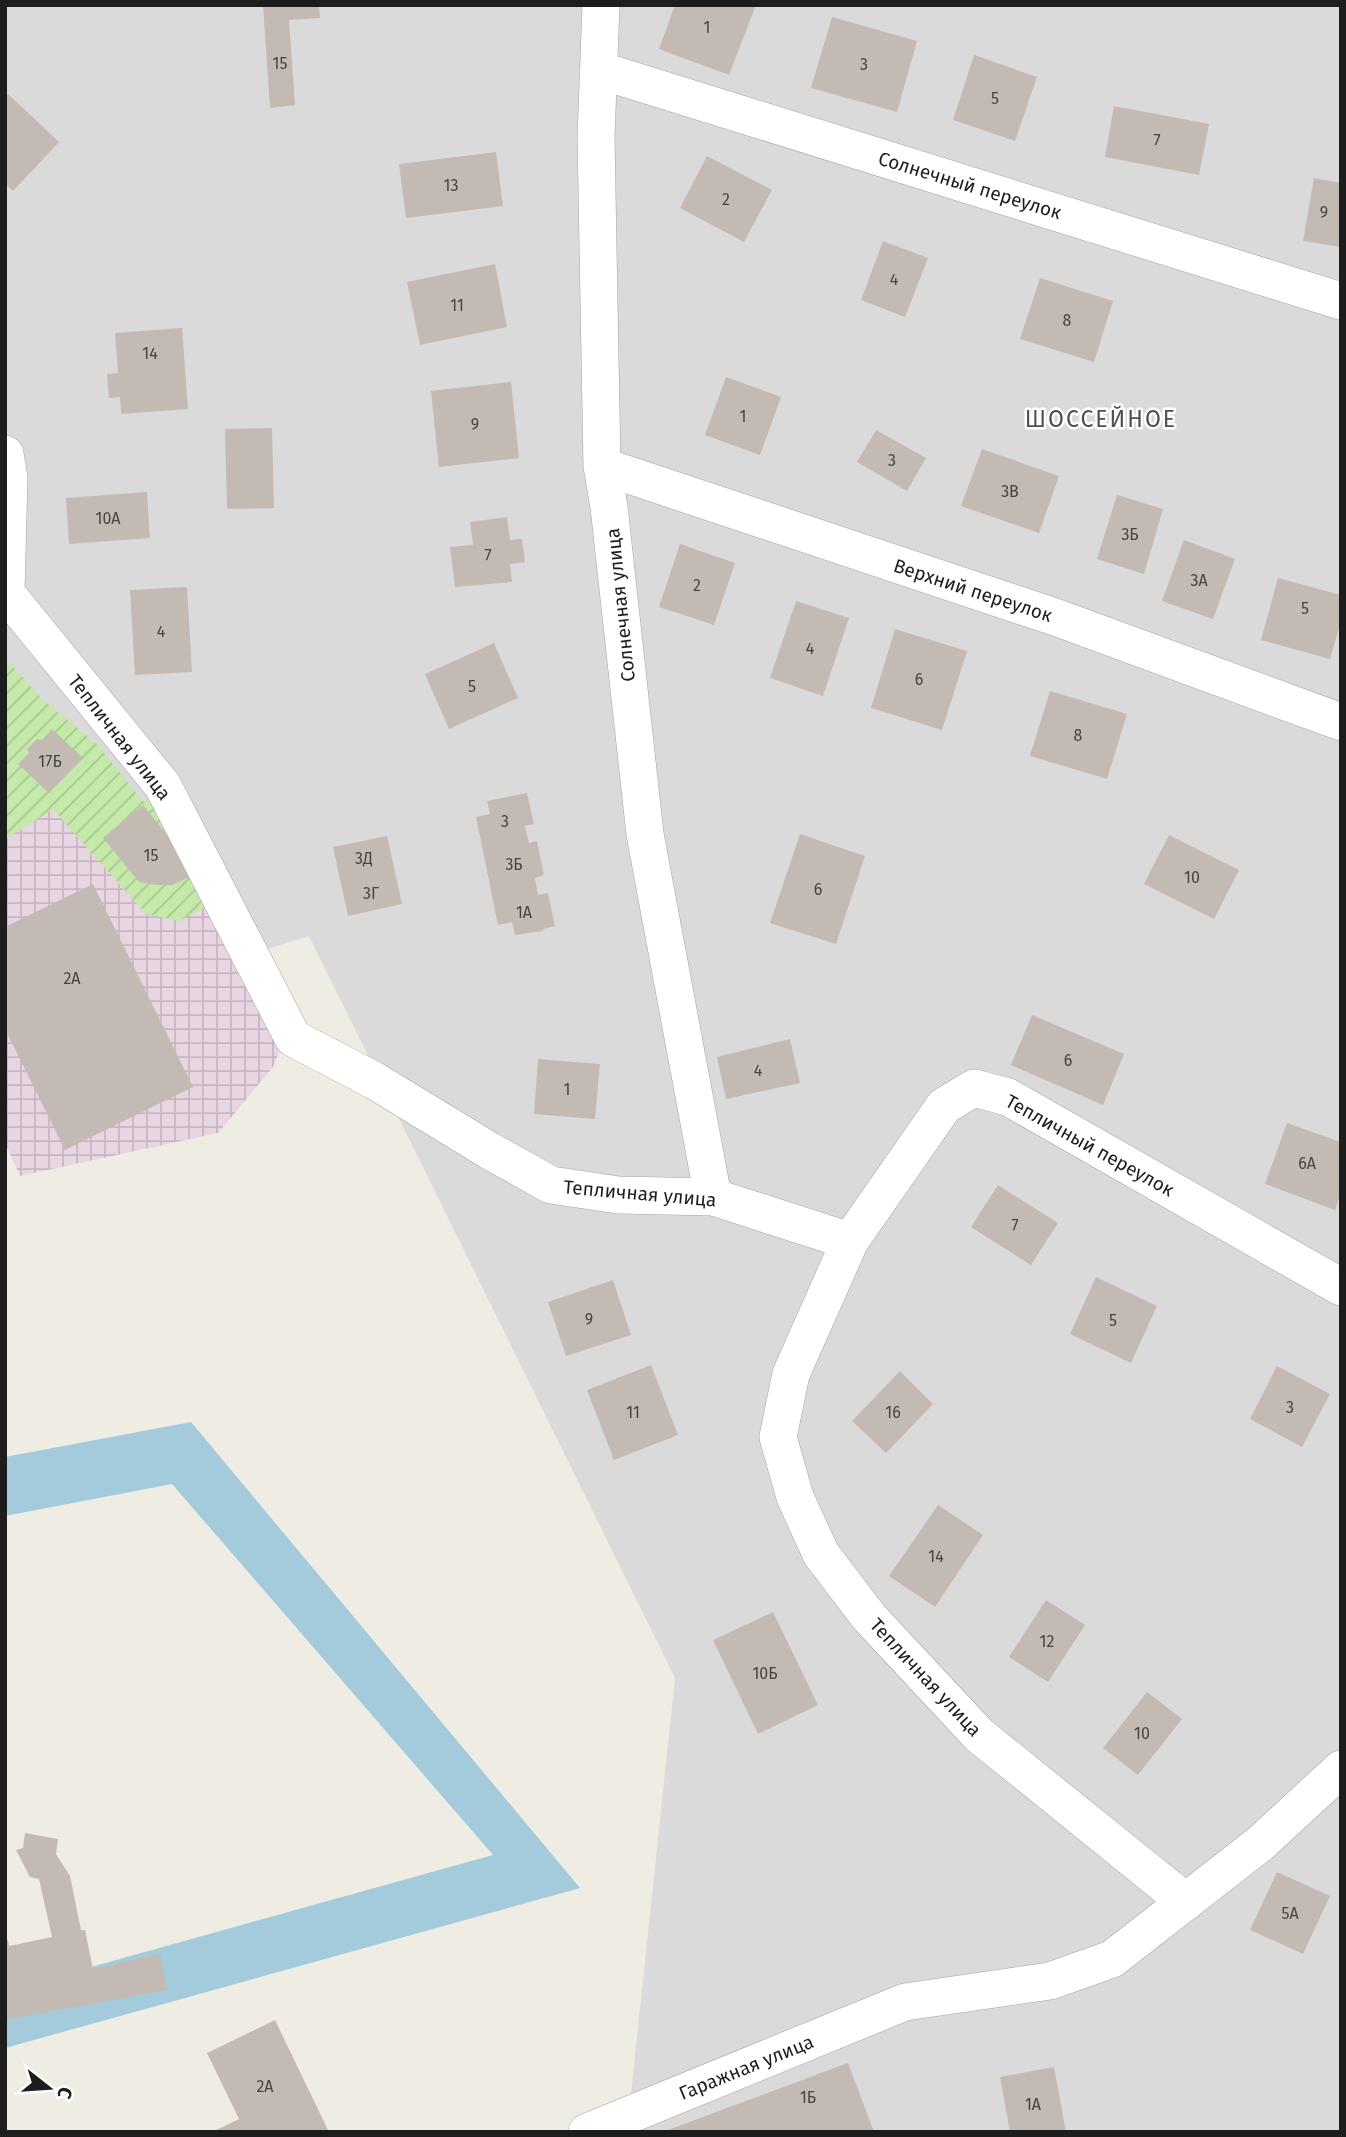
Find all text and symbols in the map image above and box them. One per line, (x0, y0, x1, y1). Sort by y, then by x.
house number: 1 (704, 18, 710, 37)
house number: 15 (273, 54, 287, 73)
house number: 3 (860, 55, 868, 74)
house number: 5 (991, 89, 999, 108)
house number: 7 (1153, 131, 1161, 150)
street label: Солнечный переулок (876, 147, 1064, 224)
house number: 13 (444, 176, 458, 195)
house number: 2 (722, 190, 730, 209)
house number: 9 (1320, 203, 1328, 222)
house number: 4 (890, 270, 899, 289)
house number: 11 (450, 296, 464, 315)
house number: 8 (1063, 311, 1072, 330)
house number: 14 (142, 344, 158, 363)
district label: ШОССЕЙНОЕ (1025, 405, 1177, 433)
house number: 1 (740, 407, 746, 426)
house number: 9 (471, 415, 479, 434)
house number: 3 (888, 451, 896, 470)
house number: 3В (1001, 482, 1019, 501)
house number: 10А (95, 509, 121, 528)
house number: 3Б (1121, 525, 1139, 544)
street label: Солнечная улица (601, 527, 640, 683)
house number: 7 (484, 546, 492, 565)
street label: Верхний переулок (891, 554, 1055, 627)
house number: 3А (1190, 571, 1208, 590)
house number: 2 (693, 576, 701, 595)
house number: 5 (1301, 599, 1309, 618)
house number: 4 (157, 622, 166, 641)
house number: 4 (806, 639, 815, 658)
street label: Тепличная улица (63, 670, 176, 805)
house number: 6 (915, 670, 923, 689)
house number: 5 (468, 677, 476, 696)
house number: 8 (1074, 726, 1083, 745)
house number: 17Б (38, 752, 62, 771)
house number: 3 (501, 812, 509, 831)
house number: 15 (144, 846, 158, 865)
house number: 3Д (355, 849, 373, 868)
house number: 3Б (505, 855, 523, 874)
house number: 10 (1184, 868, 1200, 887)
house number: 6 (814, 880, 822, 899)
house number: 3Г (363, 884, 379, 903)
house number: 1А (516, 903, 533, 922)
house number: 2А (63, 969, 81, 988)
house number: 6 (1064, 1051, 1072, 1070)
house number: 4 (754, 1061, 763, 1080)
house number: 1 (564, 1080, 570, 1099)
street label: Тепличный переулок (1002, 1090, 1178, 1201)
house number: 6А (1298, 1154, 1317, 1173)
street label: Тепличная улица (563, 1175, 717, 1212)
house number: 7 (1011, 1216, 1019, 1235)
house number: 9 (585, 1310, 593, 1329)
house number: 5 (1109, 1311, 1117, 1330)
house number: 3 (1286, 1398, 1294, 1417)
house number: 11 (626, 1403, 640, 1422)
house number: 16 (885, 1403, 901, 1422)
house number: 14 (928, 1547, 944, 1566)
street label: Тепличная улица (865, 1613, 986, 1741)
house number: 12 (1040, 1632, 1054, 1651)
house number: 10Б (752, 1664, 778, 1683)
house number: 10 (1134, 1724, 1150, 1743)
house number: 5А (1281, 1904, 1299, 1923)
street label: Гаражная улица (675, 2030, 817, 2105)
north arrow (14, 2053, 84, 2123)
house number: 2А (256, 2077, 274, 2096)
text: С (52, 2084, 77, 2101)
house number: 1Б (800, 2088, 816, 2107)
house number: 1А (1025, 2095, 1042, 2114)

